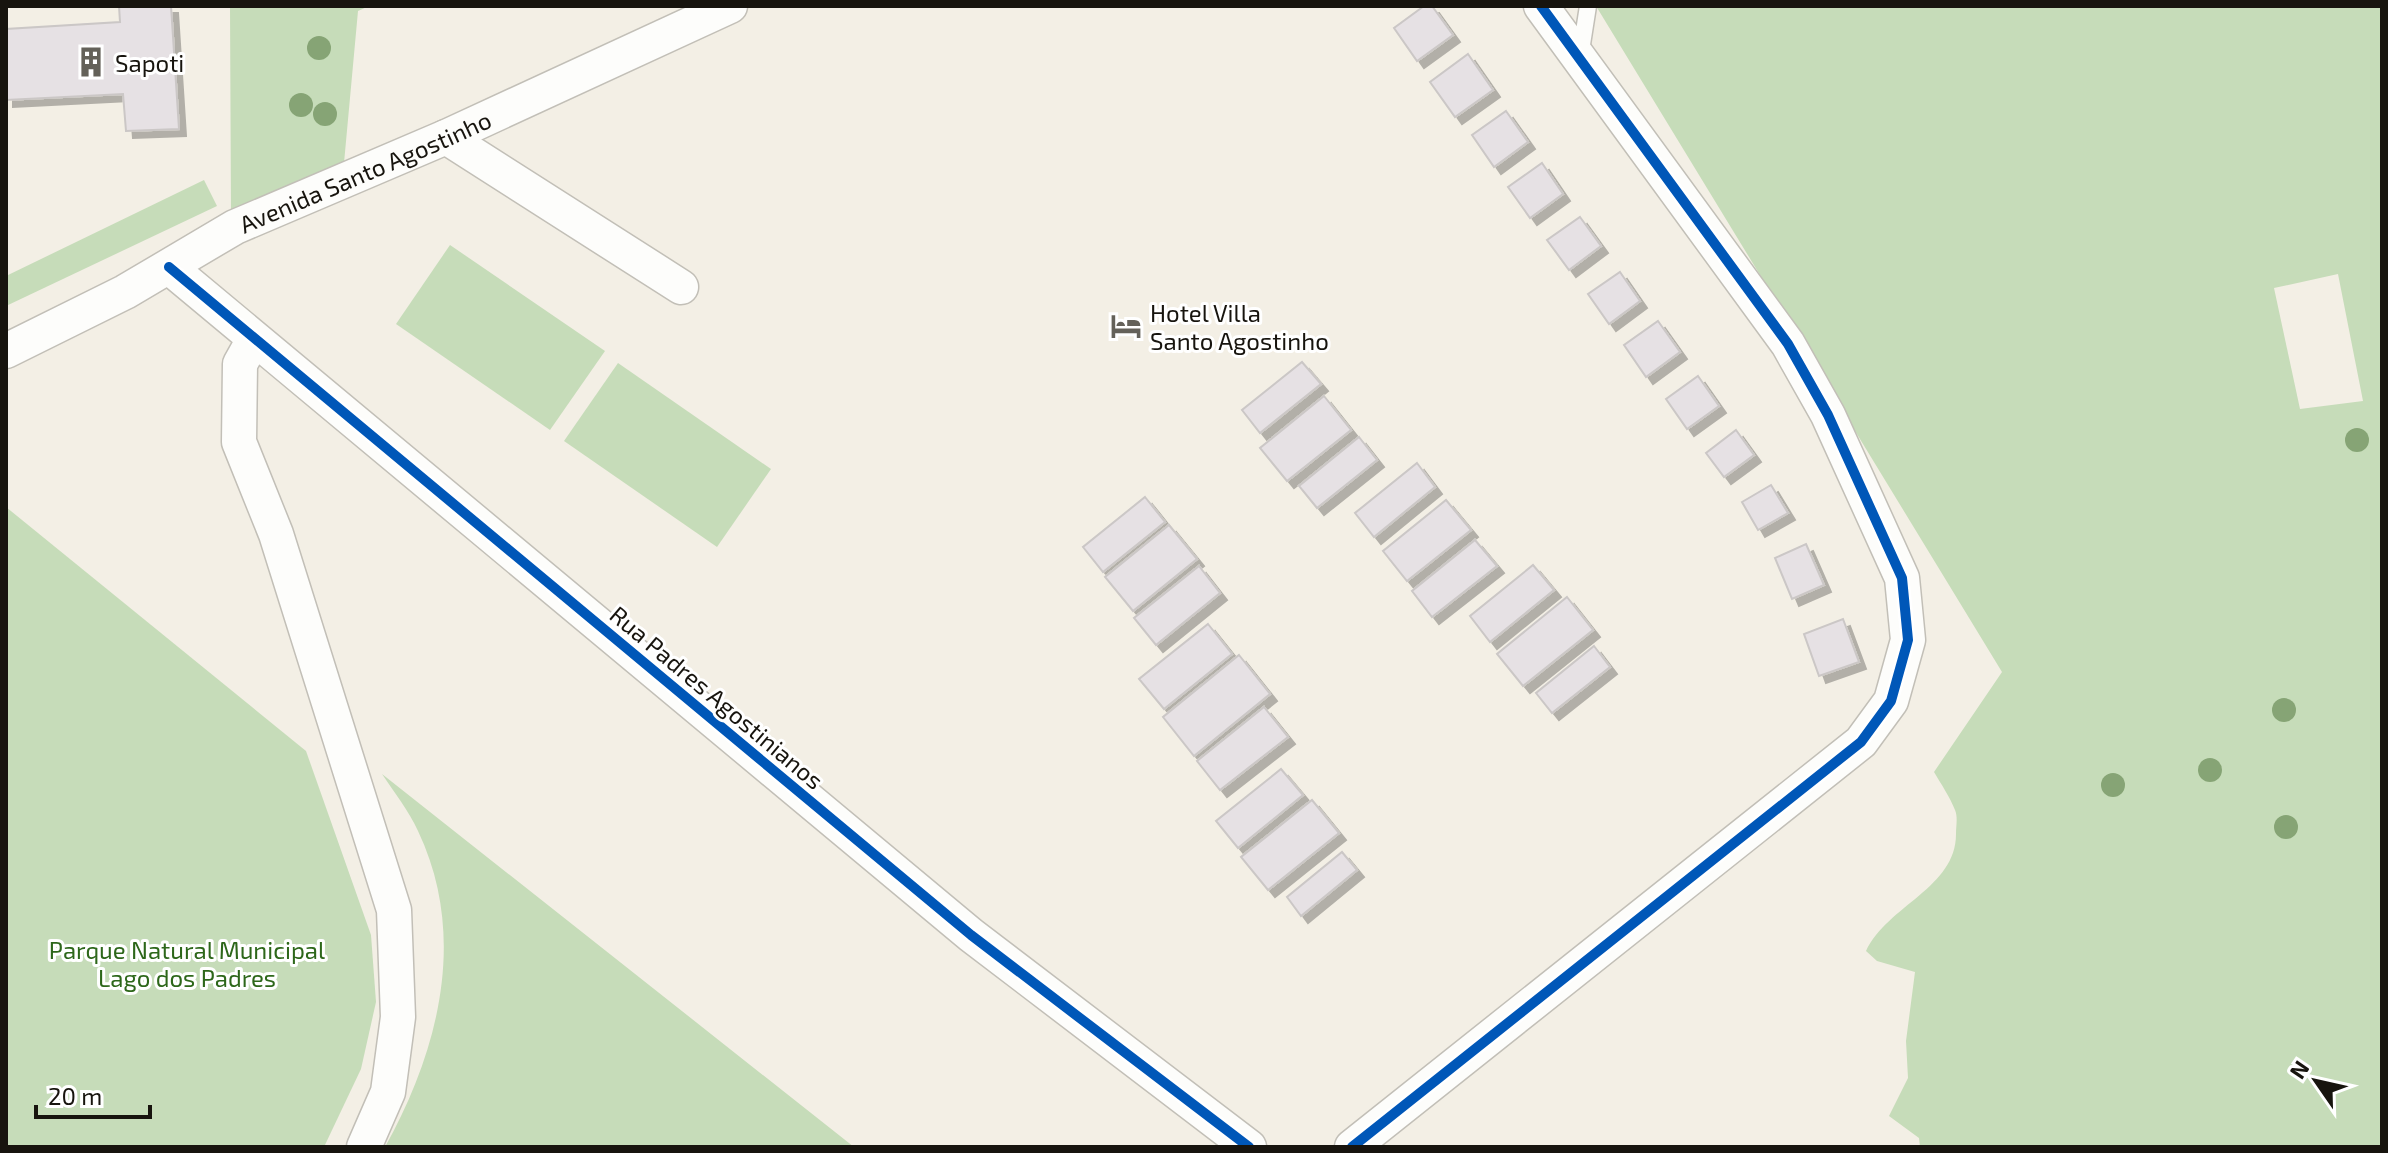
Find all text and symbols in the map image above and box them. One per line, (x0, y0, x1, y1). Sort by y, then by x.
building icon: Sapoti (74, 45, 108, 79)
place label: Sapoti (115, 48, 184, 77)
street label: Avenida Santo Agostinho (235, 104, 495, 238)
place label: Hotel Villa Santo Agostinho (1150, 298, 1329, 355)
hotel icon: Hotel Villa Santo Agostinho (1109, 309, 1143, 343)
street label: Rua Padres Agostinianos (605, 599, 829, 795)
park label: Parque Natural Municipal Lago dos Padres (49, 935, 325, 992)
north arrow (2276, 1041, 2356, 1121)
text: N (2283, 1055, 2314, 1083)
scale bar (36, 1069, 150, 1119)
text: 20 m (48, 1081, 102, 1110)

